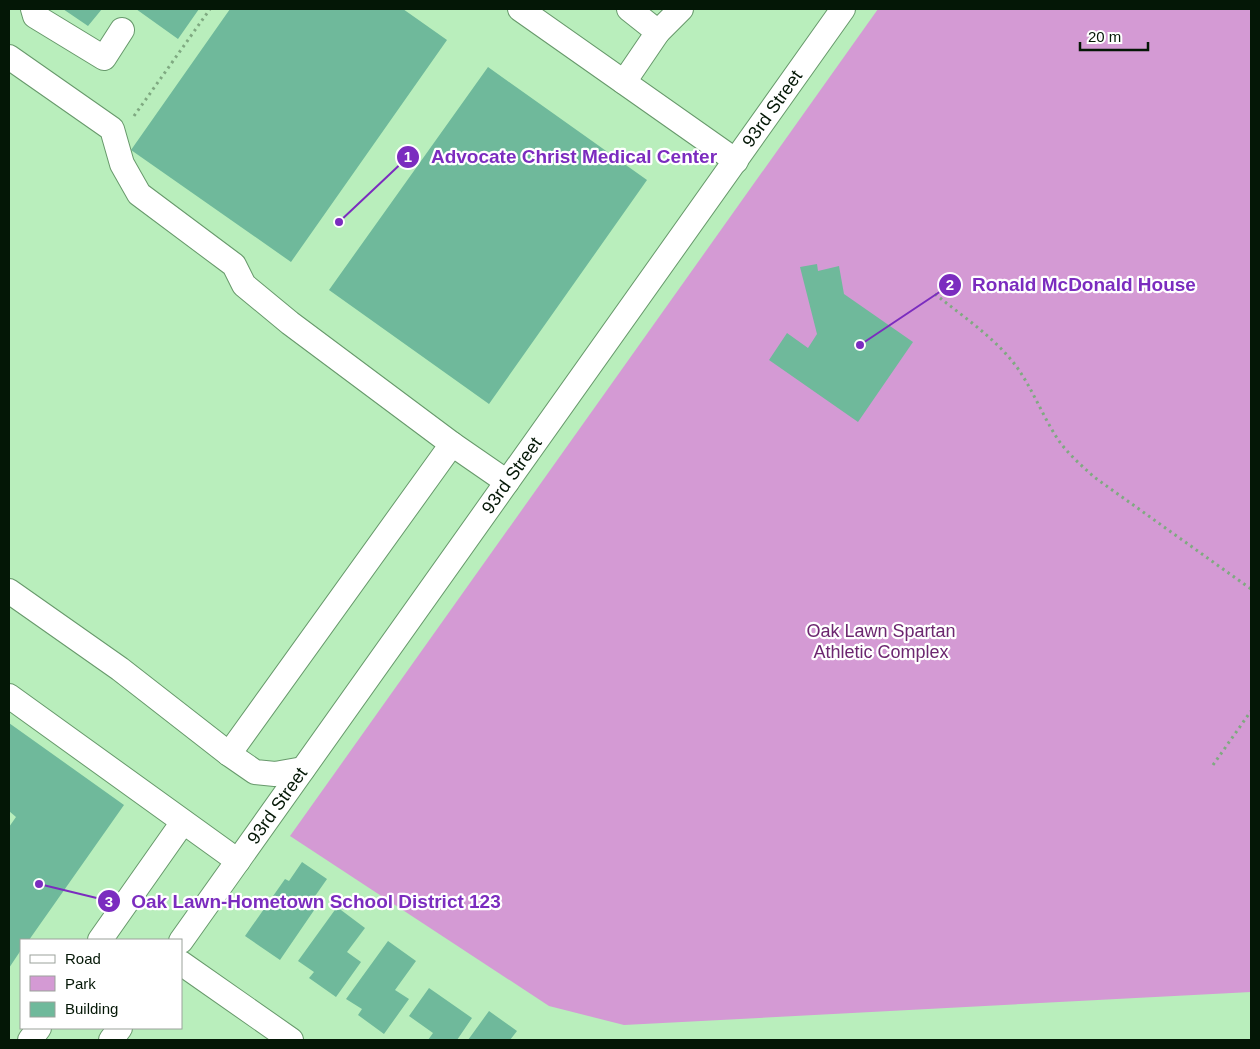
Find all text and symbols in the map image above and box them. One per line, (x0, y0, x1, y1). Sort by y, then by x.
scale bar (1080, 20, 1148, 52)
text: 20 m (1088, 28, 1121, 45)
street label: 93rd Street (738, 66, 806, 151)
callout: Advocate Christ Medical Center (396, 140, 727, 174)
text: Advocate Christ Medical Center (431, 146, 718, 167)
text: 1 (404, 148, 412, 165)
callout: Ronald McDonald House (938, 268, 1206, 302)
text: Ronald McDonald House (972, 274, 1196, 295)
text: 2 (946, 276, 954, 293)
street label: 93rd Street (478, 433, 546, 518)
park label: Oak Lawn Spartan Athletic Complex (806, 621, 956, 662)
street label: 93rd Street (243, 764, 311, 848)
callout: Oak Lawn-Hometown School District 123 (96, 884, 511, 918)
text: Oak Lawn-Hometown School District 123 (131, 891, 501, 912)
text: 3 (105, 893, 113, 910)
legend (20, 939, 182, 1029)
text: Road (65, 950, 101, 967)
text: Park (65, 975, 96, 992)
text: Building (65, 1000, 118, 1017)

